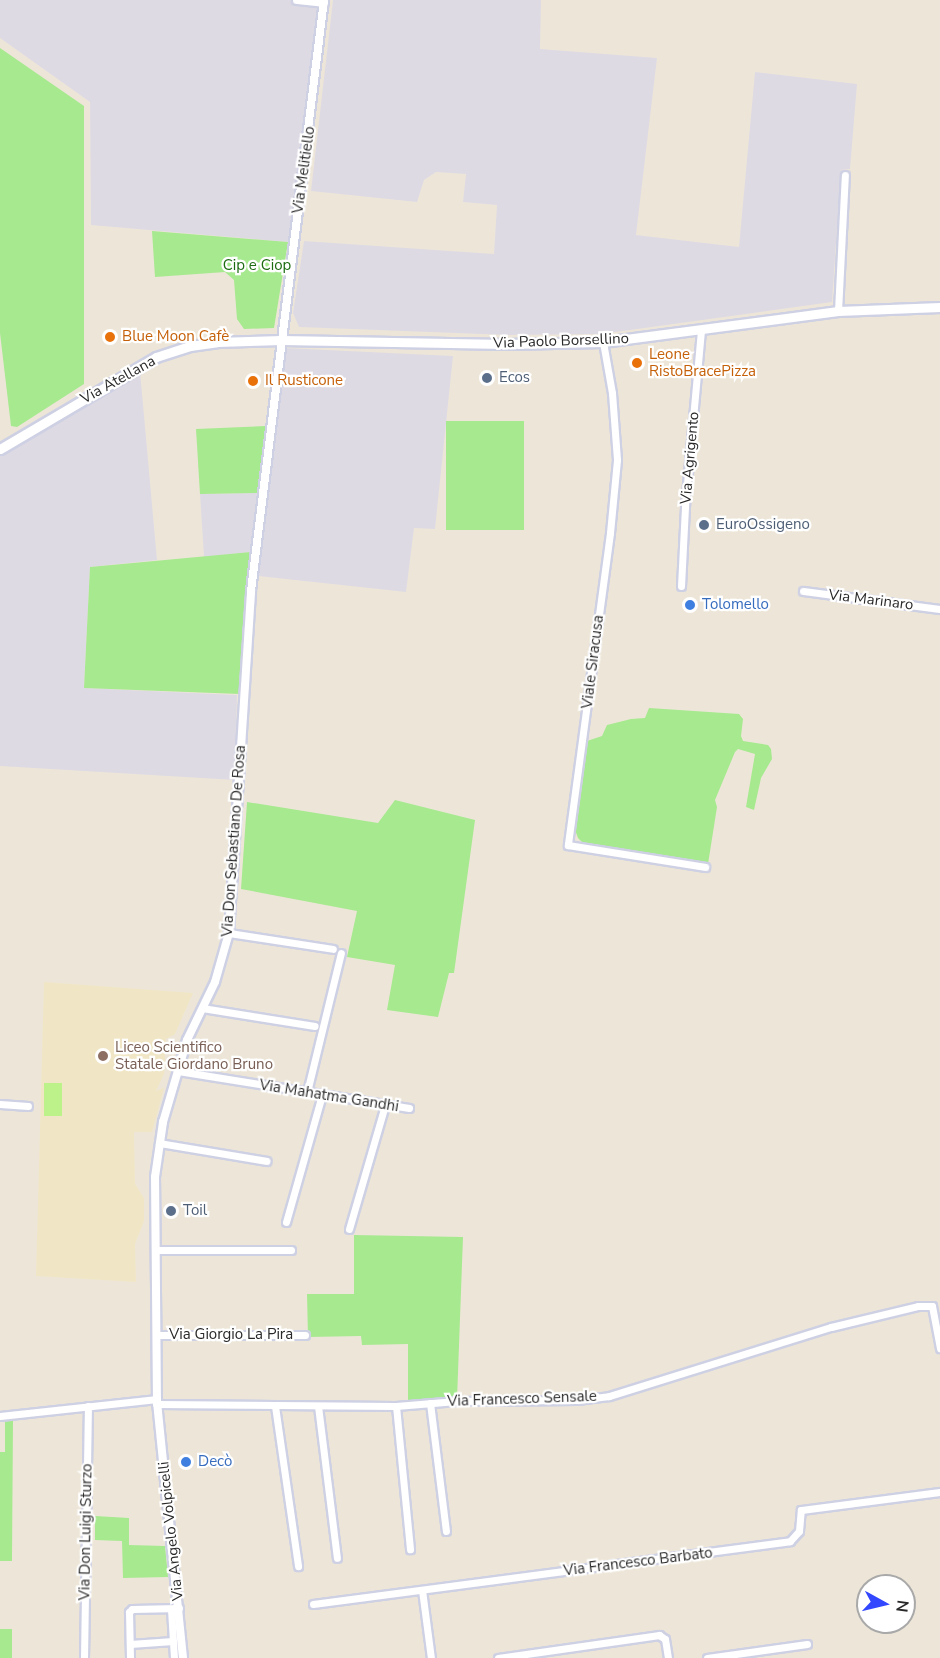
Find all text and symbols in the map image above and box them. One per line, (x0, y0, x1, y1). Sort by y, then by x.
street label: Via Melitiello (289, 125, 319, 215)
park label: Cip e Ciop (223, 257, 291, 275)
place label: Blue Moon Cafè (122, 328, 229, 346)
marker: Blue Moon Cafè (103, 330, 117, 344)
street label: Via Paolo Borsellino (493, 330, 629, 352)
place label: Leone RistoBracePizza (649, 345, 756, 380)
street label: Via Atellana (77, 352, 159, 408)
marker: Leone RistoBracePizza (630, 356, 644, 370)
place label: Ecos (499, 369, 530, 387)
marker: Ecos (480, 371, 494, 385)
place label: Il Rusticone (265, 372, 343, 390)
marker: Il Rusticone (246, 374, 260, 388)
street label: Via Agrigento (677, 411, 703, 505)
place label: EuroOssigeno (716, 516, 810, 534)
marker: EuroOssigeno (697, 518, 711, 532)
street label: Via Marinaro (828, 586, 914, 614)
place label: Tolomello (702, 596, 769, 614)
marker: Tolomello (683, 598, 697, 612)
street label: Viale Siracusa (578, 614, 608, 710)
street label: Via Don Sebastiano De Rosa (218, 744, 250, 938)
place label: Liceo Scientifico Statale Giordano Bruno (115, 1038, 273, 1073)
marker: Liceo Scientifico Statale Giordano Bruno (96, 1049, 110, 1063)
street label: Via Mahatma Gandhi (258, 1076, 400, 1116)
place label: Toil (183, 1202, 207, 1220)
marker: Toil (164, 1204, 178, 1218)
street label: Via Giorgio La Pira (169, 1326, 293, 1344)
street label: Via Francesco Sensale (447, 1387, 597, 1411)
place label: Decò (198, 1453, 232, 1471)
marker: Decò (179, 1455, 193, 1469)
street label: Via Angelo Volpicelli (155, 1460, 187, 1602)
street label: Via Don Luigi Sturzo (76, 1463, 96, 1601)
street label: Via Francesco Barbato (562, 1544, 714, 1580)
north arrow (856, 1574, 916, 1634)
text: N (890, 1599, 914, 1614)

